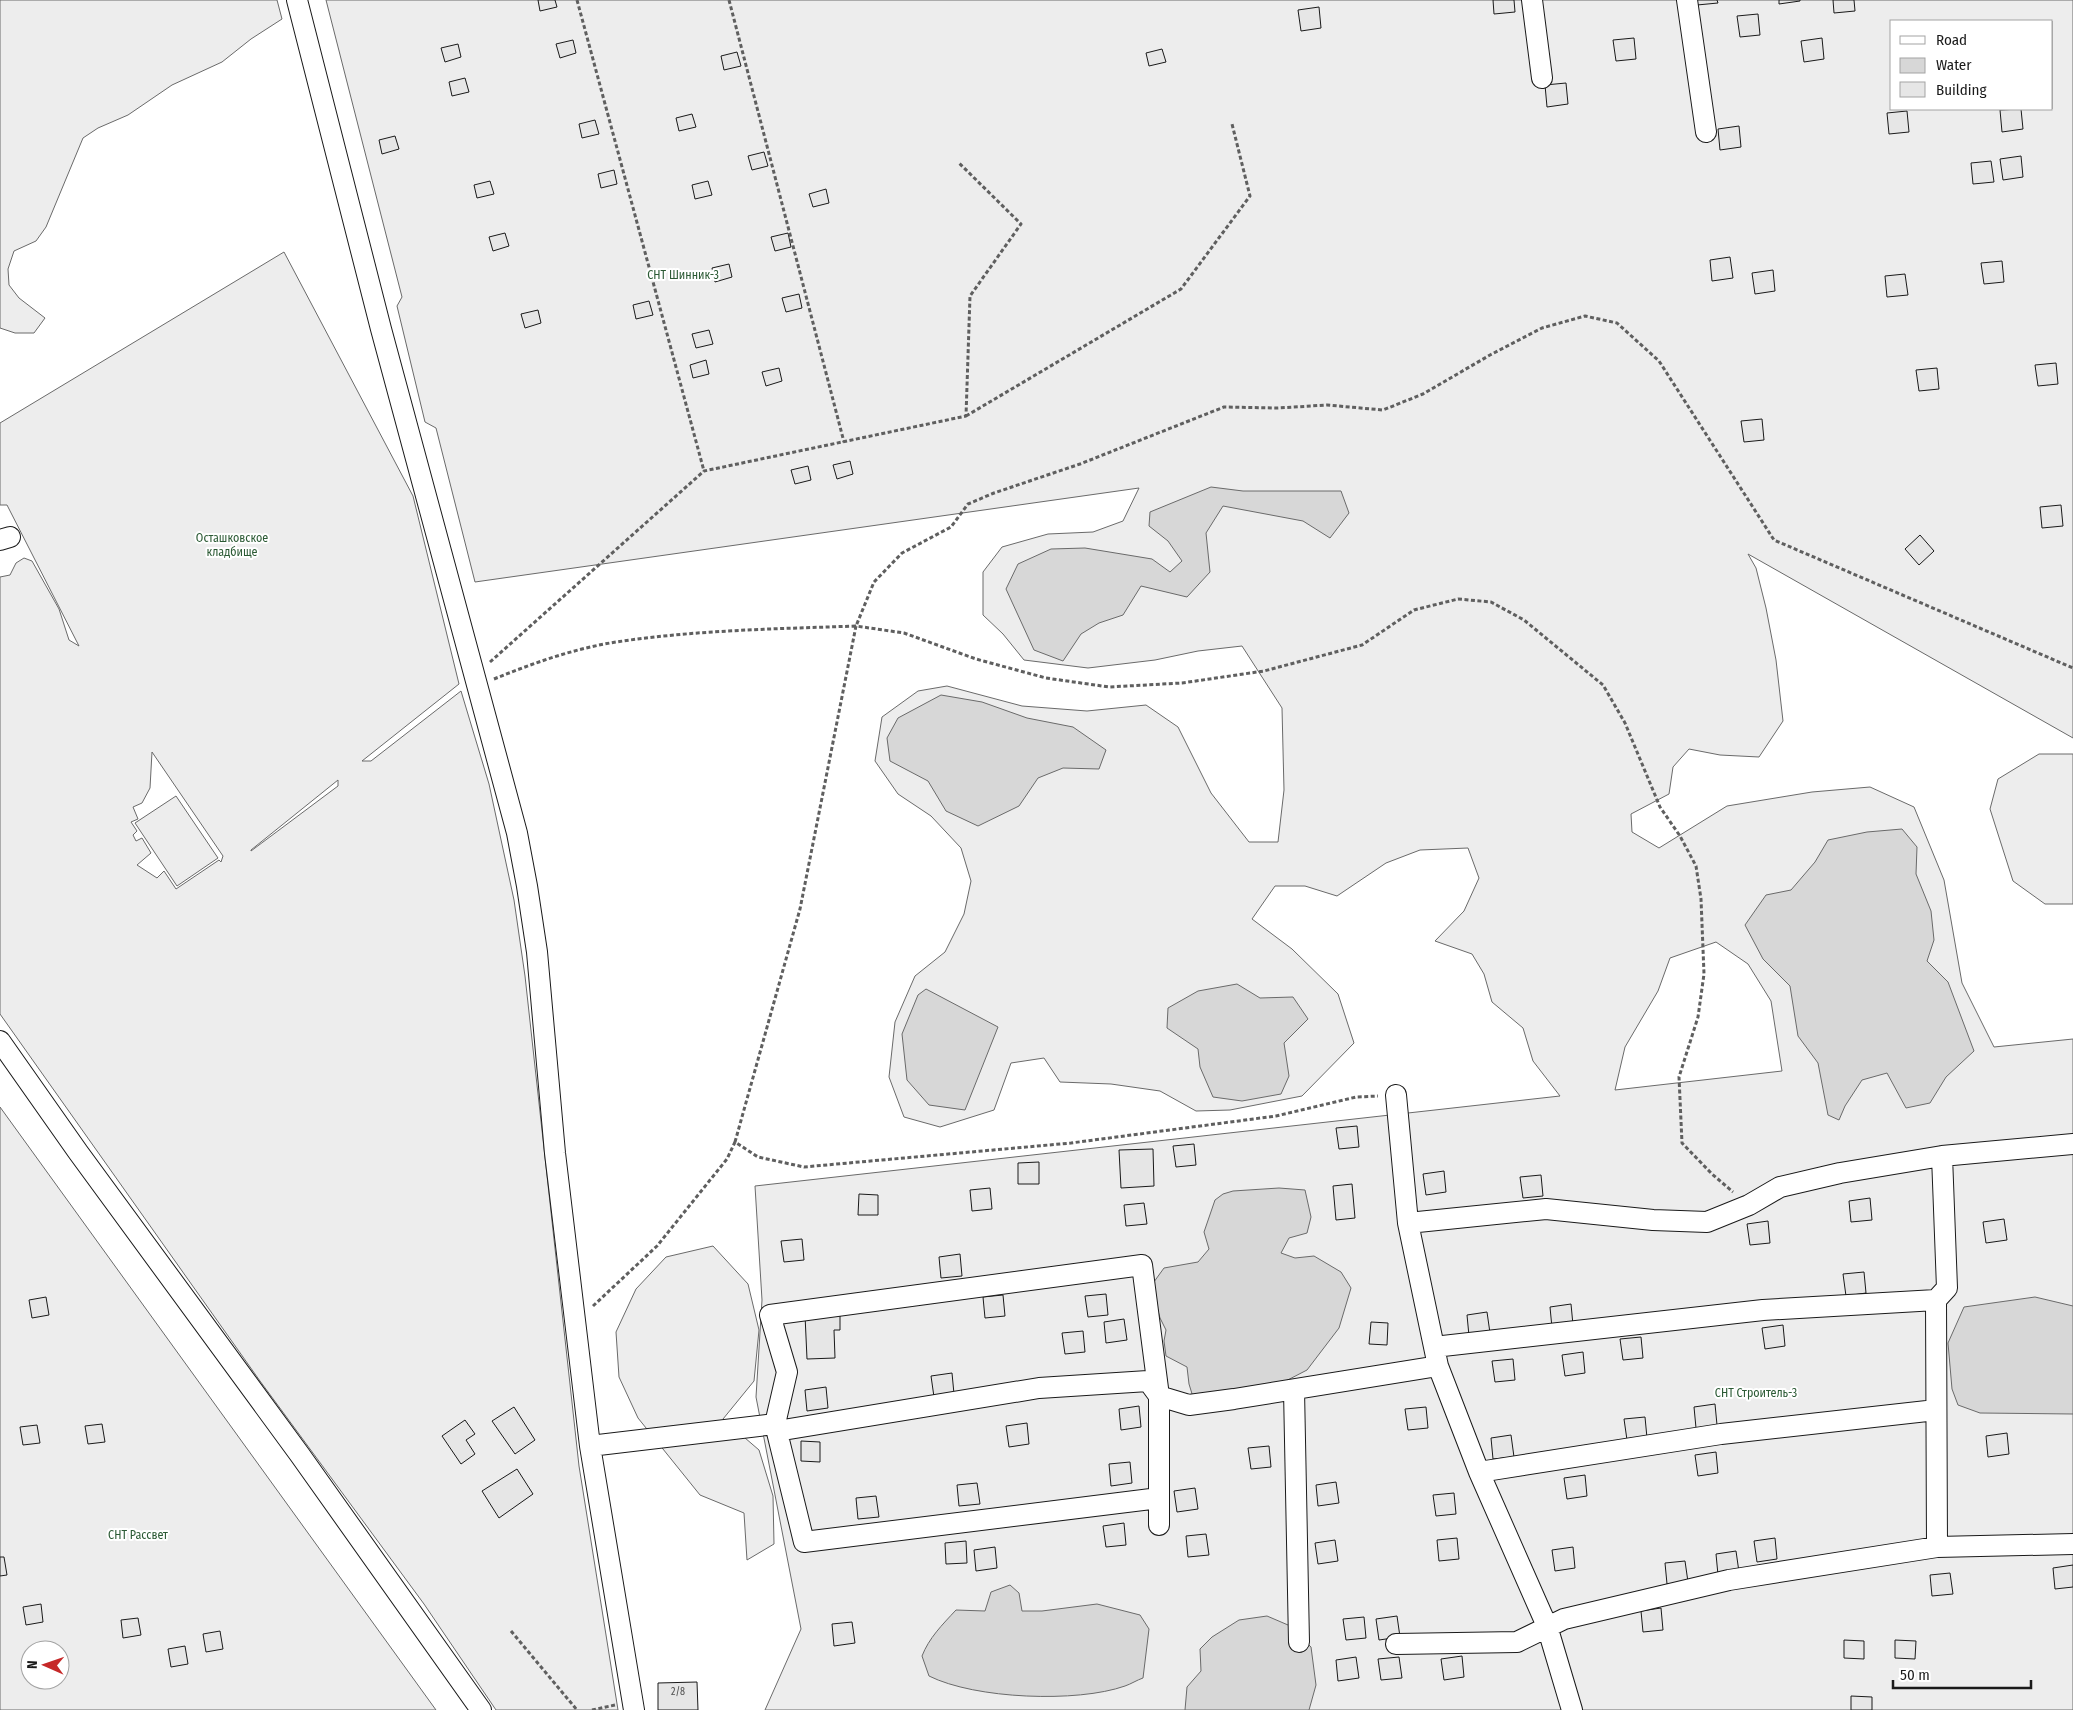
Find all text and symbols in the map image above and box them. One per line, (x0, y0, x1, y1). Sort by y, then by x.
legend (1890, 20, 2053, 110)
text: Road (1936, 31, 1967, 49)
text: Water (1936, 56, 1972, 74)
text: Building (1936, 81, 1987, 99)
park label: СНТ Шинник-3 (647, 268, 719, 282)
park label: Осташковское кладбище (196, 531, 268, 559)
park label: СНТ Строитель-3 (1715, 1386, 1797, 1400)
park label: СНТ Рассвет (108, 1528, 168, 1542)
north arrow (20, 1640, 70, 1690)
scale bar (1893, 1658, 2030, 1690)
text: N (24, 1660, 41, 1669)
text: 50 m (1900, 1666, 1930, 1684)
house number: 2/8 (671, 1686, 685, 1698)

